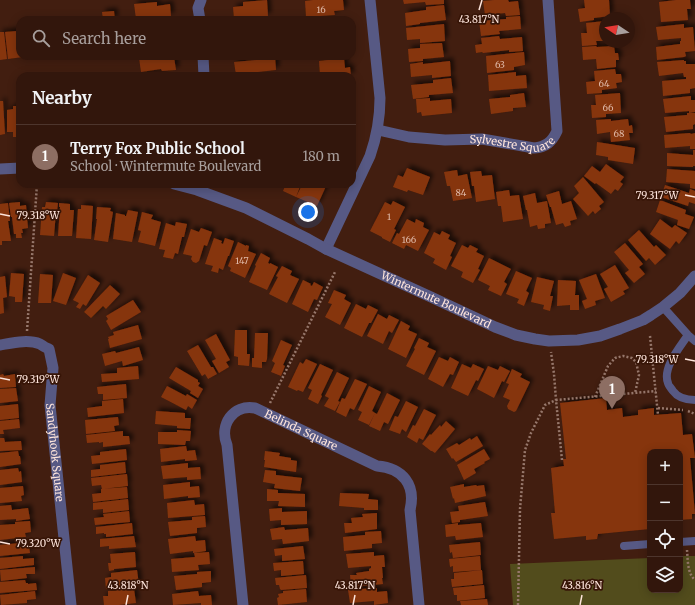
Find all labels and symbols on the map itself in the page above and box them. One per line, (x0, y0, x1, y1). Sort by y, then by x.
house number: 16 (316, 4, 326, 15)
north arrow (599, 12, 635, 48)
text: 43.817°N (459, 13, 500, 26)
house number: 63 (495, 59, 505, 70)
house number: 64 (599, 78, 610, 89)
house number: 66 (603, 102, 614, 113)
house number: 68 (614, 128, 624, 139)
street label: Sylvestre Square (469, 132, 558, 155)
house number: 84 (456, 187, 467, 198)
text: 79.317°W (636, 189, 679, 202)
your location (298, 202, 318, 222)
text: 79.318°W (16, 209, 61, 222)
house number: 1 (387, 211, 391, 222)
house number: 166 (402, 234, 417, 245)
house number: 147 (235, 255, 249, 266)
street label: Wintermute Boulevard (378, 268, 494, 331)
text: 79.318°W (635, 353, 680, 366)
text: 79.319°W (16, 373, 61, 386)
pin: 1 (599, 376, 625, 409)
street label: Sandyhook Square (43, 402, 67, 503)
street label: Belinda Square (262, 407, 340, 453)
text: 79.320°W (15, 537, 62, 550)
text: 43.818°N (108, 579, 149, 592)
text: 43.817°N (335, 579, 376, 592)
text: 43.816°N (562, 579, 602, 592)

